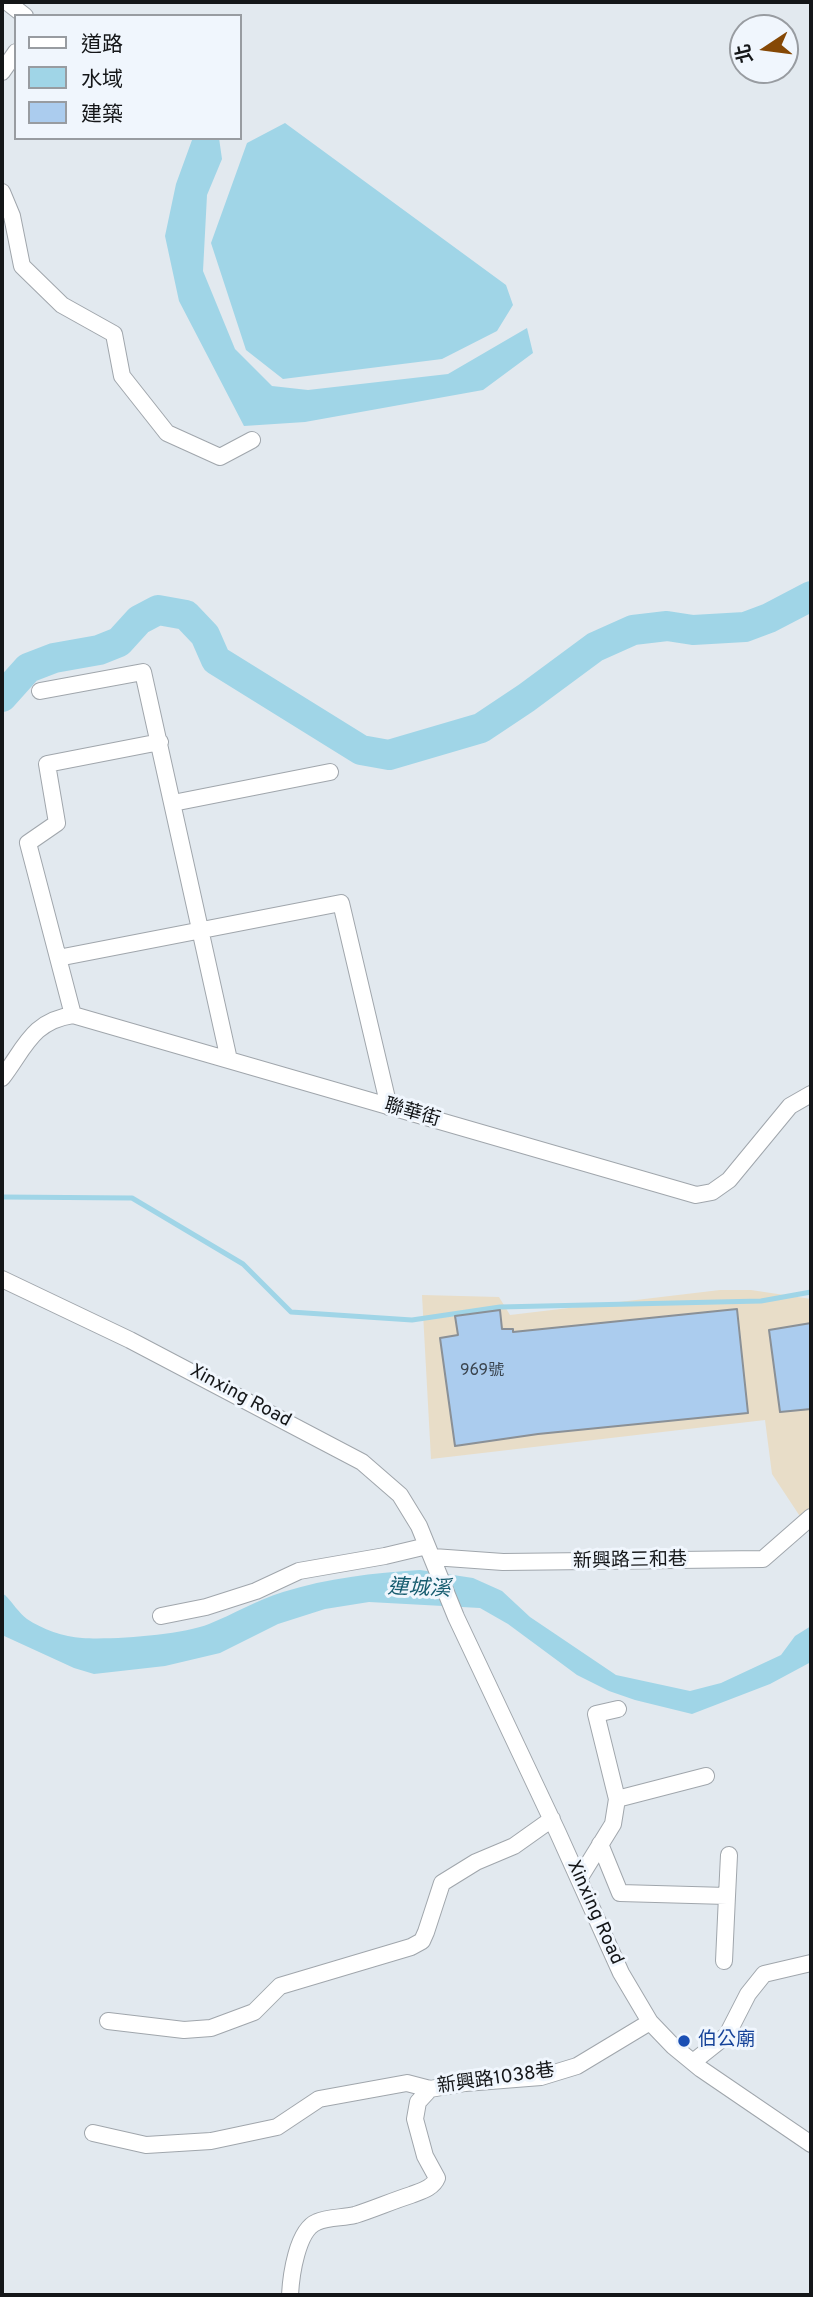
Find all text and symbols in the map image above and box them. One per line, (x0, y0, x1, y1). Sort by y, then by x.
legend (14, 14, 242, 140)
north arrow (729, 14, 799, 84)
text: 道路 (81, 32, 123, 59)
text: 北 (732, 41, 759, 65)
text: 水域 (81, 67, 123, 94)
text: 建築 (81, 102, 123, 129)
street label: 聯華街 (381, 1095, 443, 1133)
street label: Xinxing Road (185, 1361, 295, 1433)
house number: 969號 (460, 1362, 504, 1382)
street label: 新興路三和巷 (573, 1550, 687, 1574)
water label: 連城溪 (387, 1576, 451, 1604)
street label: Xinxing Road (561, 1857, 627, 1969)
place label: 伯公廟 (698, 2030, 755, 2052)
marker: 伯公廟 (676, 2033, 692, 2049)
street label: 新興路1038巷 (436, 2060, 556, 2100)

